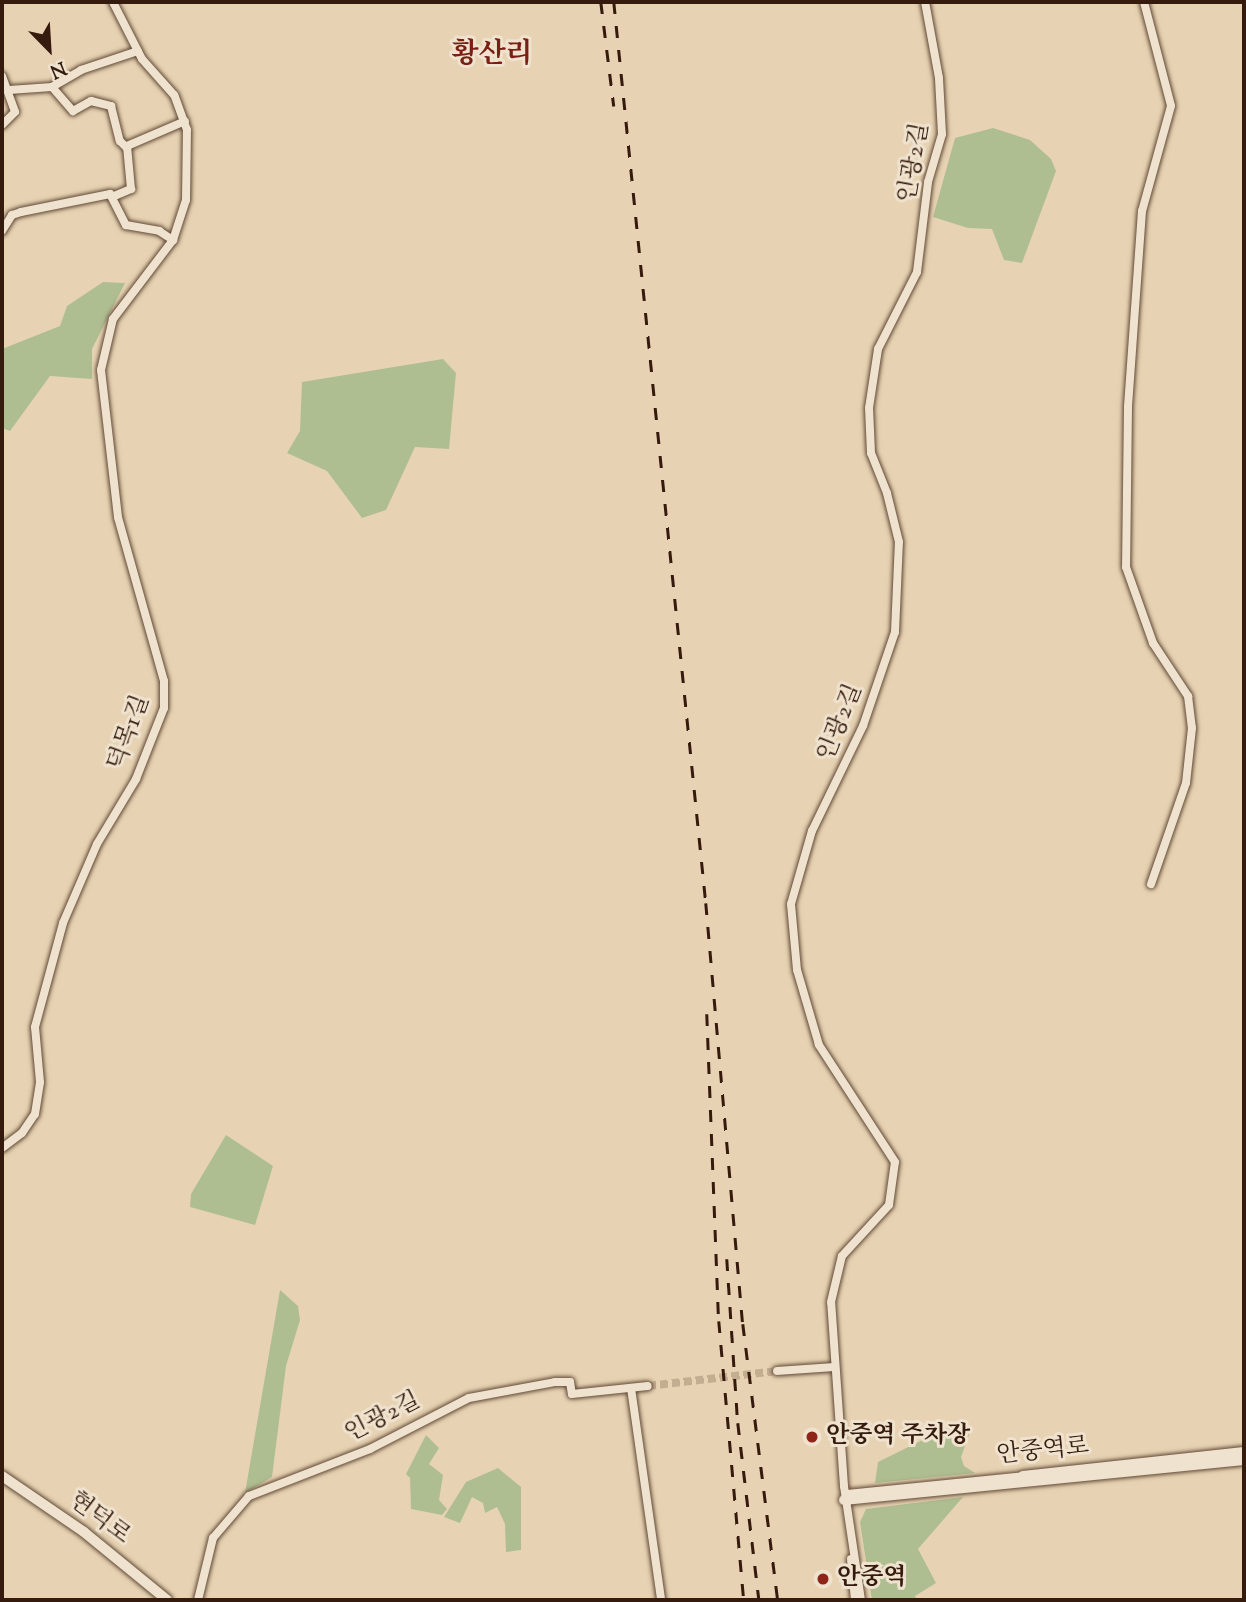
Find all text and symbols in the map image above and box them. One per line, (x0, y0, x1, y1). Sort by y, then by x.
north arrow (14, 14, 84, 84)
district label: 황산리 (451, 38, 533, 72)
text: N (45, 53, 70, 84)
street label: 인광2길 (894, 121, 936, 205)
street label: 인광2길 (813, 680, 869, 766)
street label: 덕목1길 (103, 692, 157, 774)
street label: 인광2길 (340, 1387, 426, 1449)
place label: 안중역 주차장 (826, 1423, 970, 1451)
marker: 안중역 주차장 (804, 1429, 820, 1445)
street label: 안중역로 (995, 1433, 1091, 1471)
street label: 현덕로 (63, 1487, 135, 1551)
place label: 안중역 (837, 1565, 907, 1593)
marker: 안중역 (815, 1571, 831, 1587)

